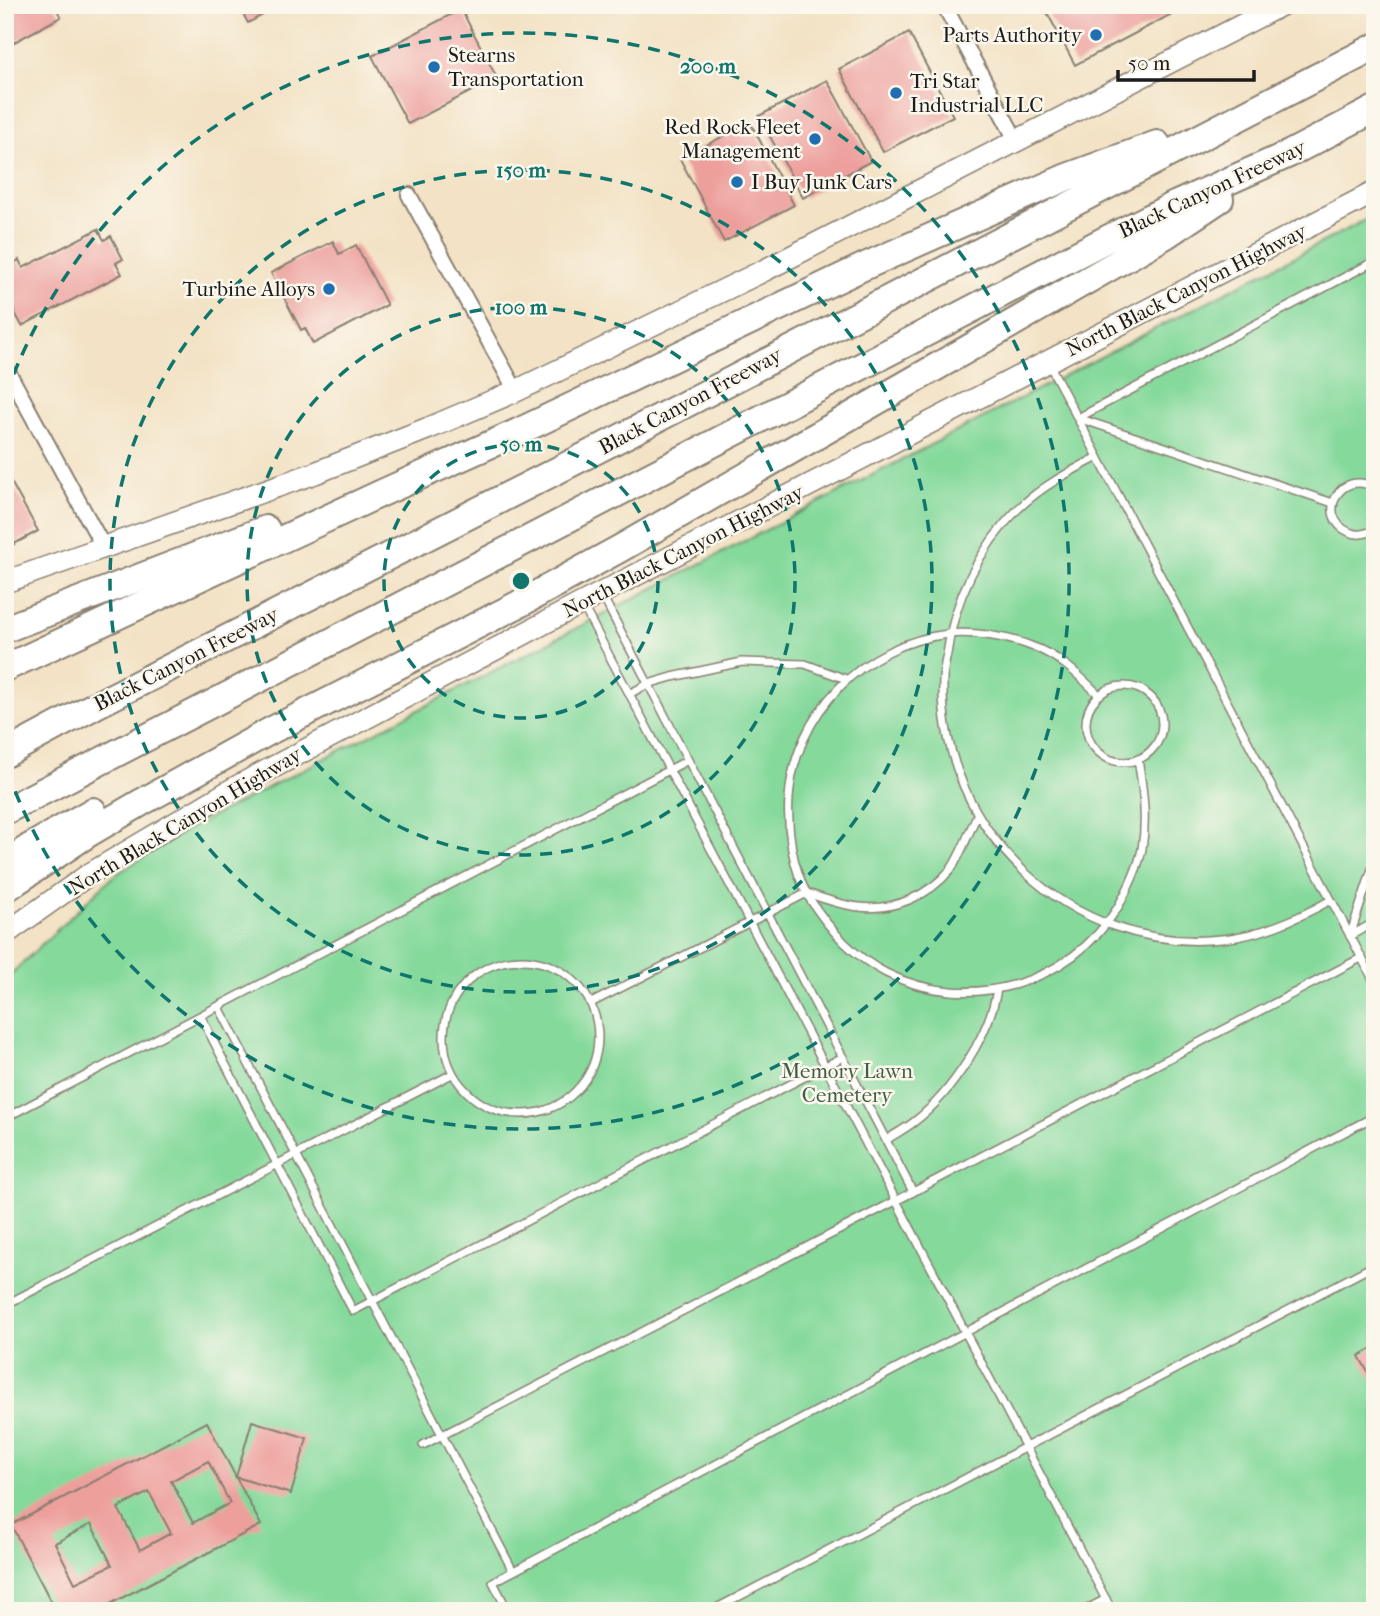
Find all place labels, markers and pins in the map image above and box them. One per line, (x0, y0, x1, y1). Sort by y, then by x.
place label: Parts Authority (942, 23, 1083, 47)
marker: Parts Authority (1088, 27, 1104, 43)
place label: Stearns Transportation (448, 43, 584, 91)
marker: Stearns Transportation (426, 59, 442, 75)
place label: Tri Star Industrial LLC (910, 69, 1043, 117)
marker: Tri Star Industrial LLC (888, 85, 904, 101)
place label: Red Rock Fleet Management (664, 115, 802, 163)
marker: Red Rock Fleet Management (807, 131, 823, 147)
place label: I Buy Junk Cars (751, 170, 892, 194)
marker: I Buy Junk Cars (729, 174, 745, 190)
place label: Turbine Alloys (183, 277, 315, 301)
marker: Turbine Alloys (321, 281, 337, 297)
centre of rings (509, 569, 533, 593)

